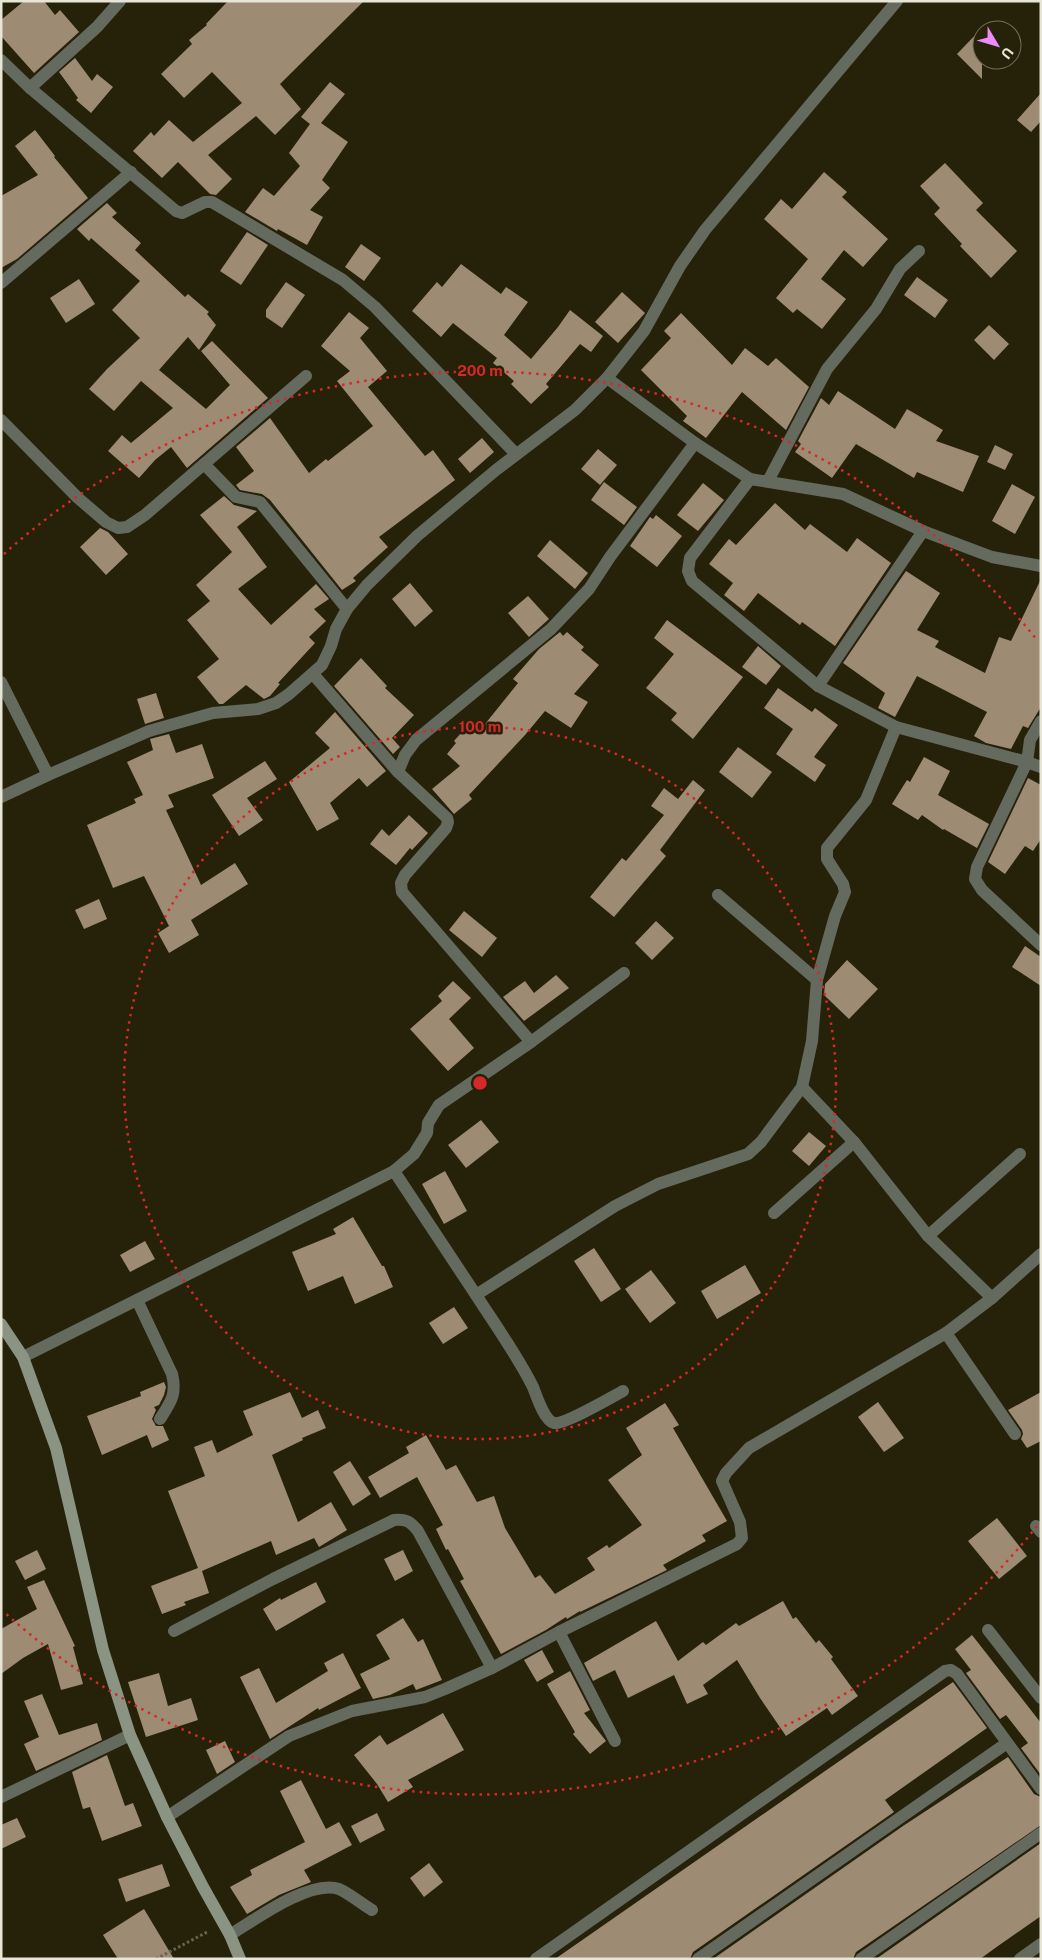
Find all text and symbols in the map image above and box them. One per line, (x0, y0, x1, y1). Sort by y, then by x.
north arrow (972, 20, 1022, 70)
text: U (998, 44, 1017, 62)
text: 200 m (457, 362, 503, 379)
text: 100 m (459, 718, 501, 735)
centre of rings (471, 1074, 489, 1092)

